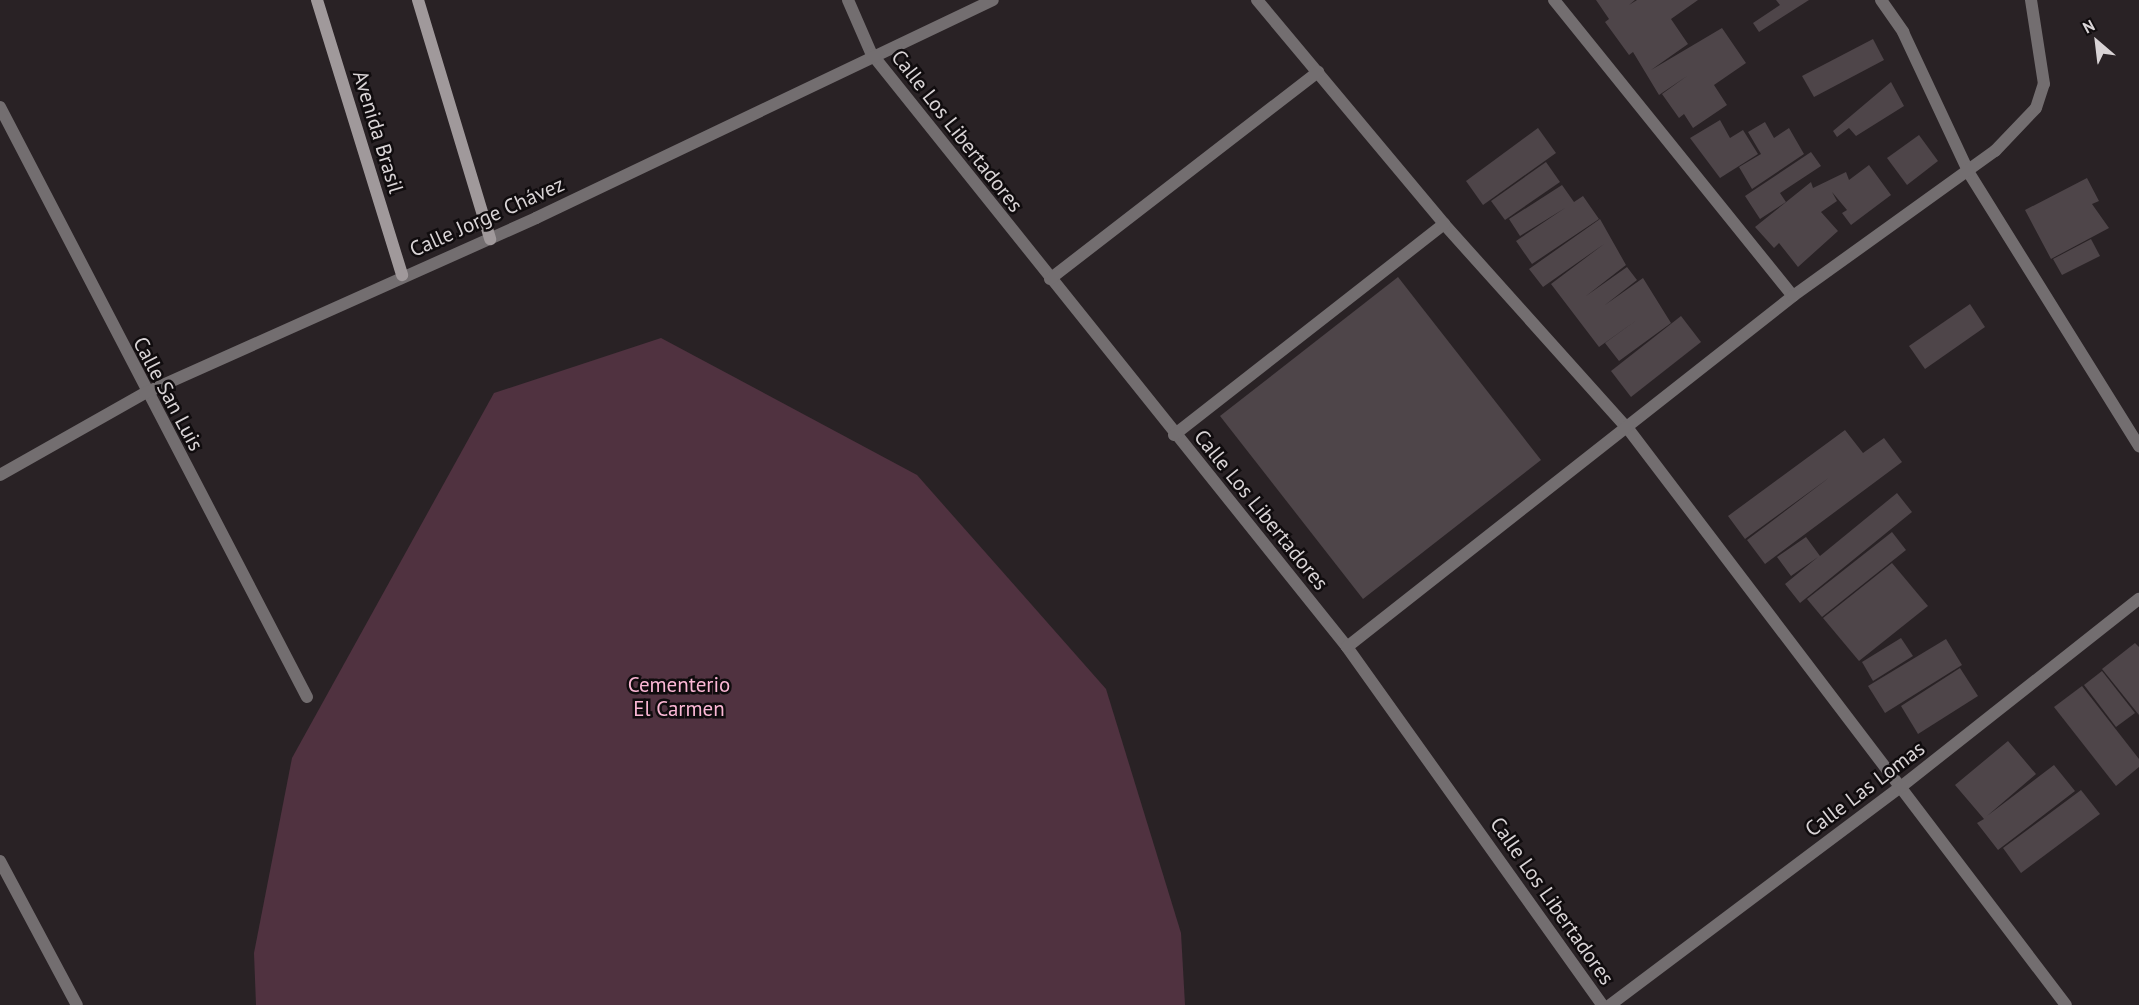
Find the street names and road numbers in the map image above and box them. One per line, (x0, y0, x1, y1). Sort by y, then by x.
street label: Calle Los Libertadores (886, 45, 1028, 217)
street label: Avenida Brasil (347, 68, 409, 196)
street label: Calle Jorge Chávez (406, 172, 568, 262)
street label: Calle San Luis (127, 333, 209, 455)
street label: Calle Los Libertadores (1189, 425, 1333, 595)
street label: Calle Las Lomas (1800, 736, 1930, 842)
street label: Calle Los Libertadores (1485, 812, 1619, 990)

